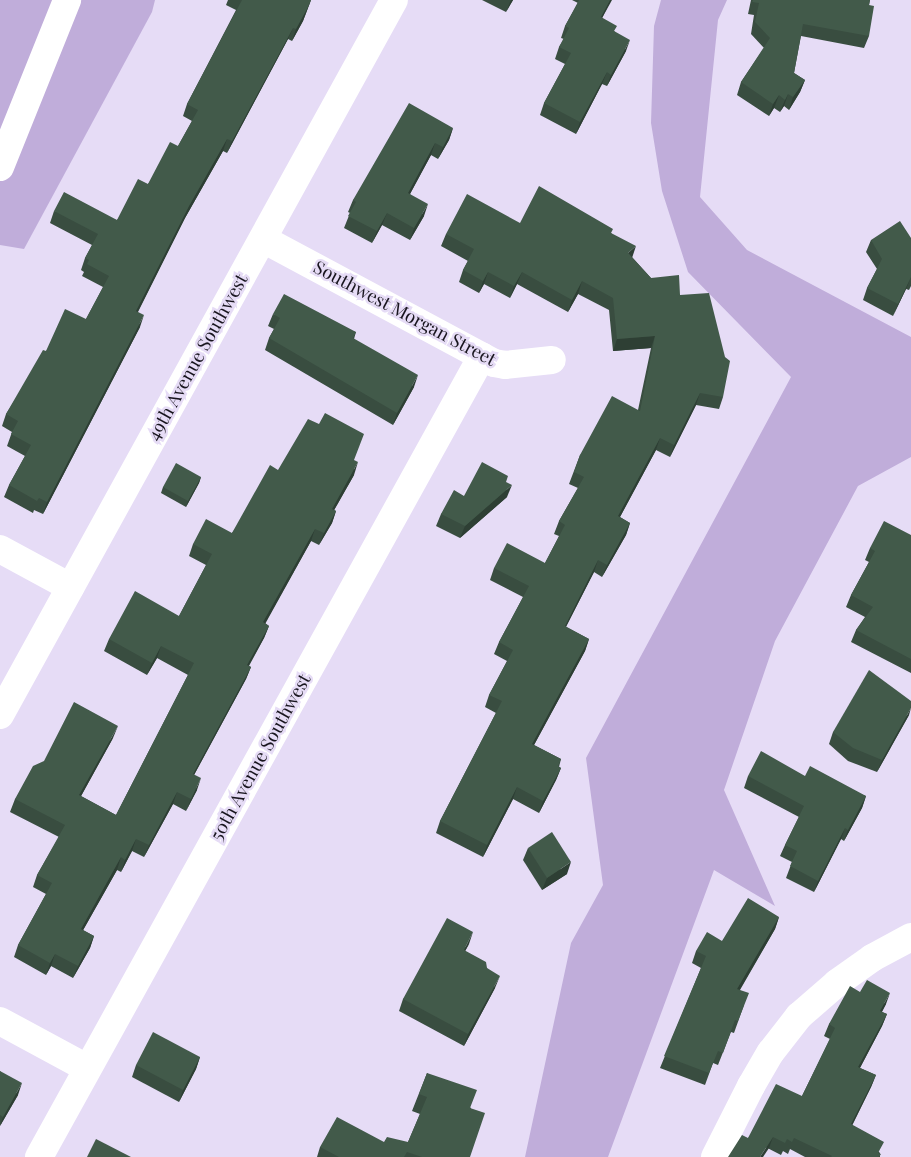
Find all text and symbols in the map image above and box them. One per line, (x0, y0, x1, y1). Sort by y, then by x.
street label: Southwest Morgan Street (310, 256, 500, 370)
street label: 49th Avenue Southwest (142, 270, 252, 444)
street label: 50th Avenue Southwest (205, 670, 315, 844)

